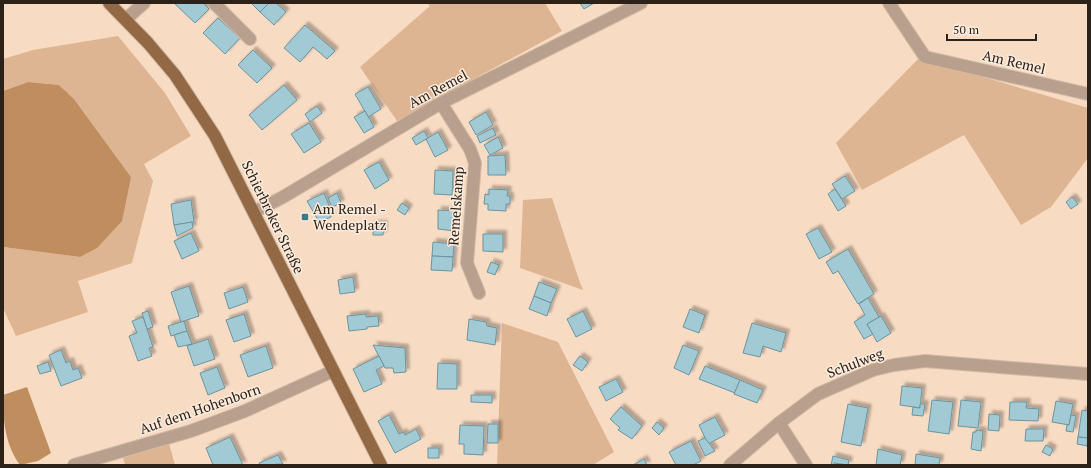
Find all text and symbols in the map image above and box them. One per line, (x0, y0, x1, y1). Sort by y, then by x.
scale bar (947, 16, 1036, 42)
text: 50 m (953, 22, 980, 37)
street label: Am Remel (981, 45, 1047, 78)
street label: Am Remel (405, 65, 471, 112)
street label: Schierbroker Straße (238, 157, 309, 277)
street label: Remelskamp (443, 166, 468, 246)
place label: Am Remel - Wendeplatz (313, 199, 387, 234)
marker: Am Remel - Wendeplatz (300, 212, 310, 222)
street label: Schulweg (824, 343, 886, 382)
street label: Auf dem Hohenborn (137, 379, 263, 438)

